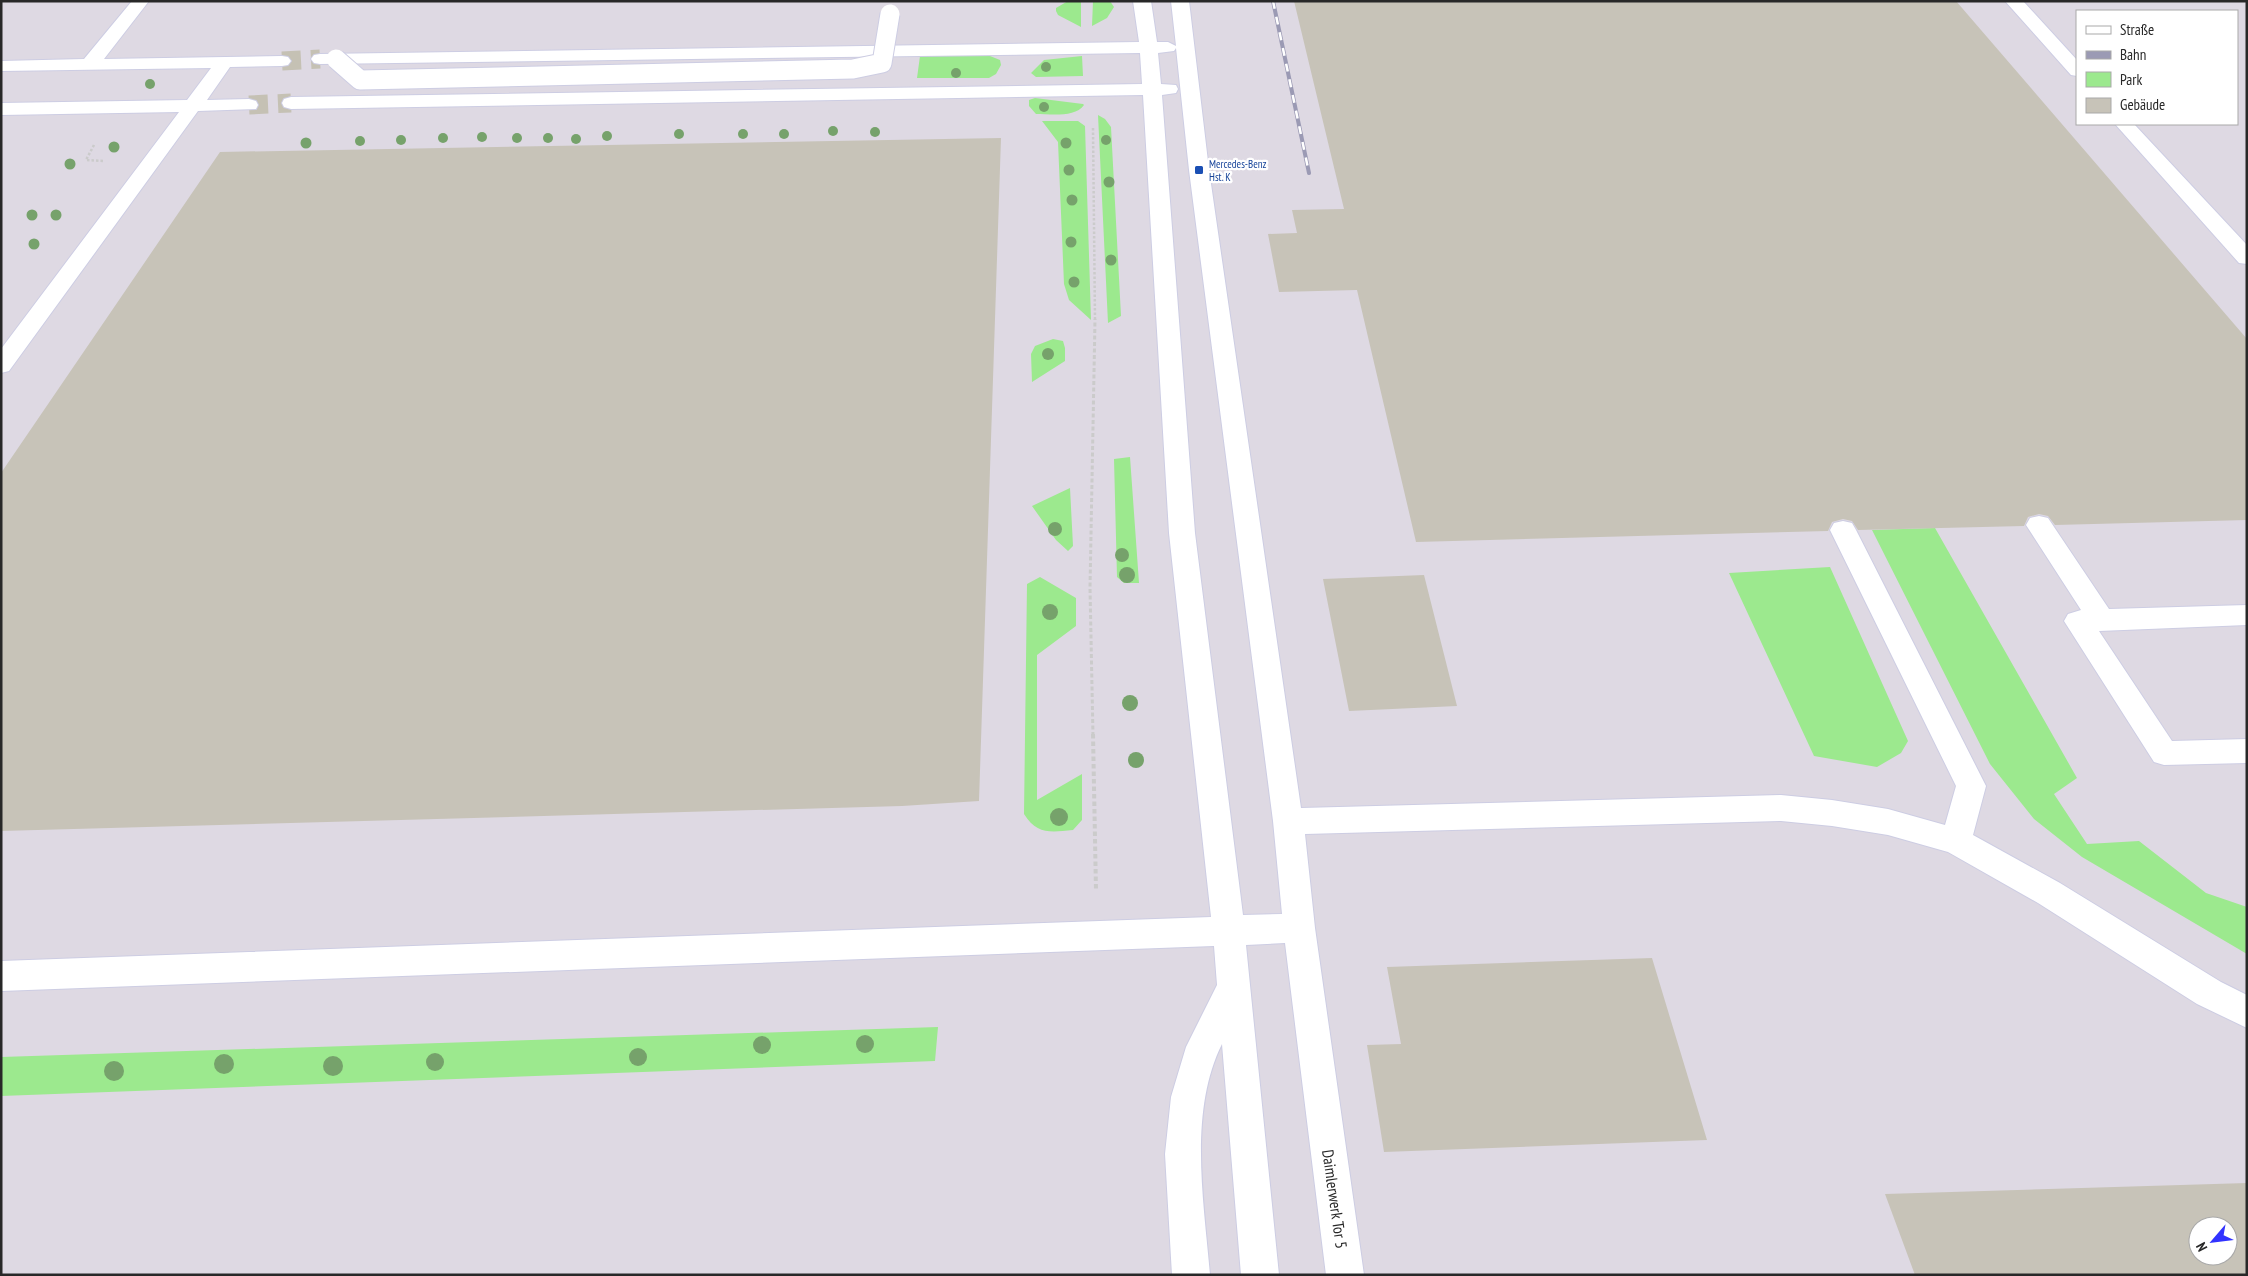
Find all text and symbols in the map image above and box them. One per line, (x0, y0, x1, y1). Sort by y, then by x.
legend (2076, 10, 2238, 125)
text: Straße (2120, 20, 2154, 39)
text: Bahn (2120, 45, 2146, 64)
text: Park (2120, 70, 2142, 89)
text: Gebäude (2120, 95, 2165, 114)
place label: Mercedes-Benz Hst. K (1209, 157, 1267, 184)
marker: Mercedes-Benz Hst. K (1193, 164, 1205, 176)
street label: Daimlerwerk Tor 5 (1318, 1148, 1352, 1250)
north arrow (2188, 1216, 2238, 1266)
text: N (2192, 1240, 2211, 1255)

